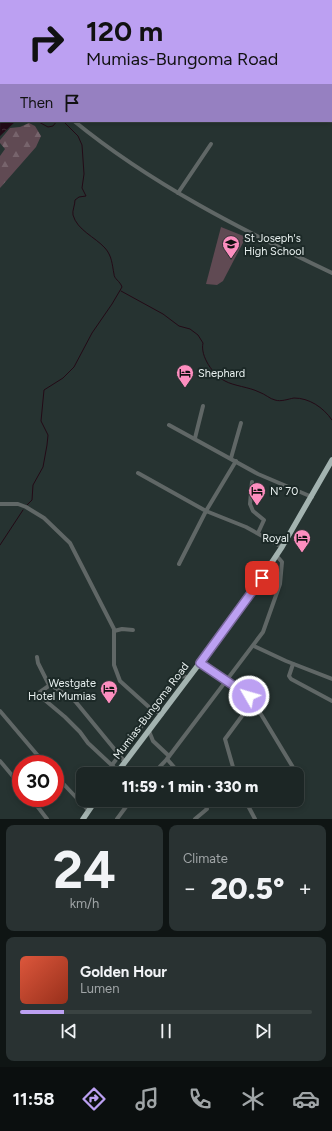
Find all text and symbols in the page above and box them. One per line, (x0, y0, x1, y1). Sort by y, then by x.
text: 120 m (86, 14, 163, 48)
icon: right (20, 16, 72, 68)
text: Mumias-Bungoma Road (86, 48, 278, 70)
icon: arrive (61, 92, 83, 114)
text: Then (20, 94, 53, 112)
place label: St Joseph's High School (244, 232, 304, 258)
school or university icon: St Joseph's High School (221, 234, 241, 259)
hotel icon: Shephard (175, 363, 195, 388)
place label: Shephard (198, 367, 245, 380)
hotel icon: N° 70 (247, 481, 267, 506)
place label: N° 70 (270, 485, 298, 498)
hotel icon: Royal (292, 528, 312, 553)
place label: Royal (262, 532, 289, 545)
pin (245, 561, 279, 595)
icon: arrive (251, 567, 273, 589)
street label: Mumias-Bungoma Road (110, 660, 192, 762)
position arrow (228, 675, 270, 717)
place label: Westgate Hotel Mumias (28, 677, 96, 703)
hotel icon: Westgate Hotel Mumias (99, 679, 119, 704)
speed limit sign: 30 (12, 755, 64, 807)
text: 11:59 · 1 min · 330 m (122, 778, 258, 796)
text: 24 (53, 839, 116, 901)
text: Climate (183, 851, 228, 866)
text: 20.5° (210, 870, 285, 907)
text: − (183, 875, 197, 902)
text: + (298, 875, 312, 902)
text: km/h (70, 896, 99, 911)
text: Golden Hour (80, 963, 167, 981)
text: Lumen (80, 981, 119, 996)
icon: previous (58, 1020, 80, 1042)
icon: pause (155, 1020, 177, 1042)
icon: next (252, 1020, 274, 1042)
icon: directions (80, 1085, 108, 1113)
icon: music (133, 1085, 161, 1113)
icon: phone (186, 1085, 214, 1113)
icon: climate (239, 1085, 267, 1113)
icon: car (292, 1085, 320, 1113)
text: 11:58 (12, 1088, 55, 1110)

